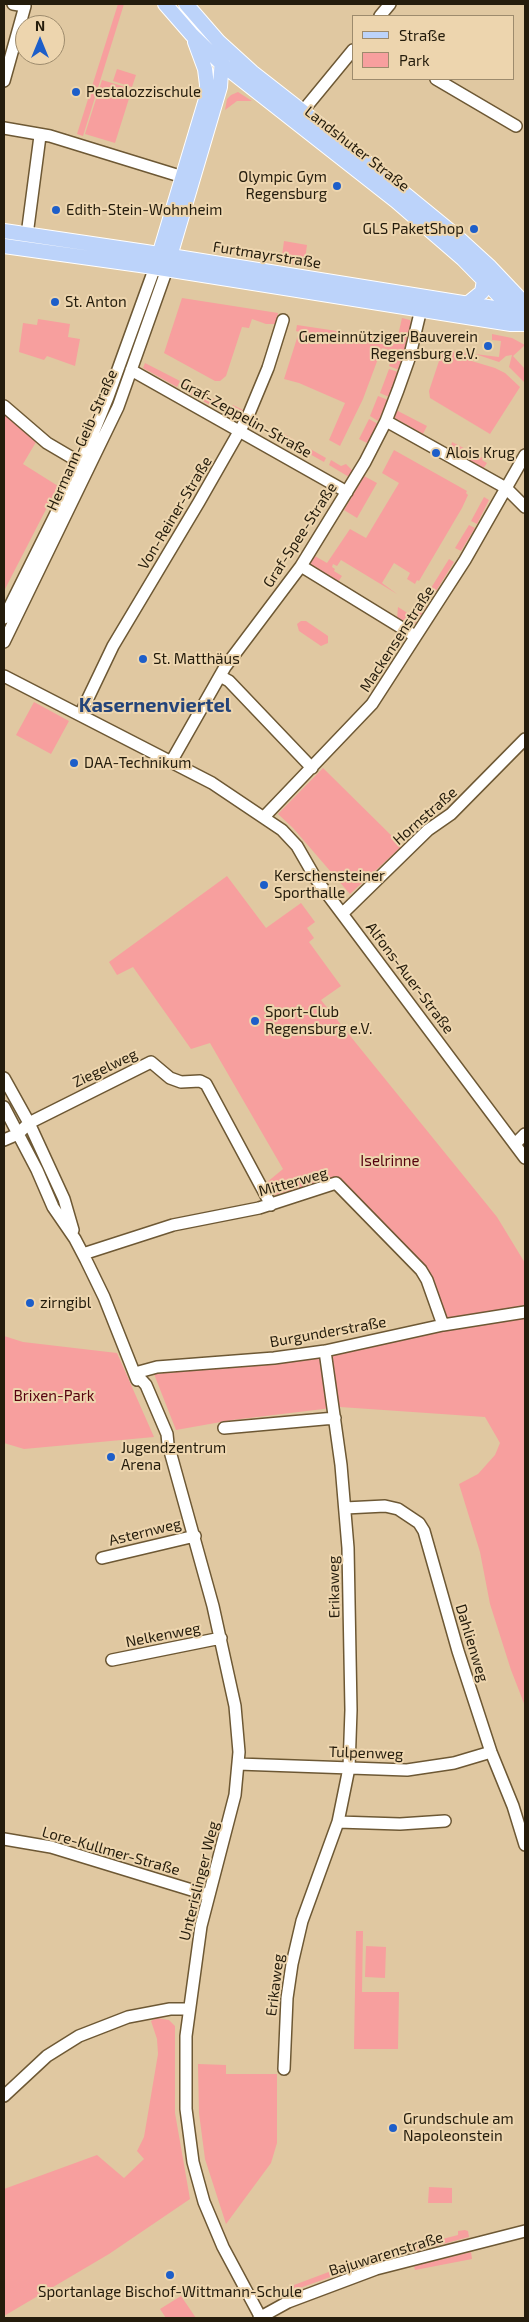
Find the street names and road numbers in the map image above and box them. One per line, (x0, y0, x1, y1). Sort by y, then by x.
street label: Landshuter Straße (301, 103, 413, 195)
street label: Furtmayrstraße (212, 238, 322, 272)
street label: Hermann-Geib-Straße (43, 367, 121, 513)
street label: Graf-Zeppelin-Straße (177, 374, 315, 462)
street label: Von-Reiner-Straße (134, 453, 216, 573)
street label: Graf-Spee-Straße (259, 479, 341, 591)
street label: Mackensenstraße (356, 582, 438, 696)
street label: Hornstraße (389, 783, 461, 849)
street label: Alfons-Auer-Straße (362, 919, 458, 1037)
street label: Ziegelweg (70, 1045, 140, 1091)
street label: Mitterweg (256, 1164, 330, 1200)
street label: Burgunderstraße (268, 1313, 388, 1351)
street label: Asternweg (107, 1514, 183, 1550)
street label: Erikaweg (324, 1555, 344, 1619)
street label: Dahlienweg (452, 1602, 492, 1684)
street label: Nelkenweg (124, 1619, 202, 1651)
street label: Tulpenweg (328, 1743, 404, 1763)
street label: Unterislinger Weg (175, 1819, 223, 1943)
street label: Lore-Kullmer-Straße (40, 1823, 182, 1879)
street label: Erikaweg (262, 1953, 288, 2017)
street label: Bajuwarenstraße (327, 2228, 445, 2280)

